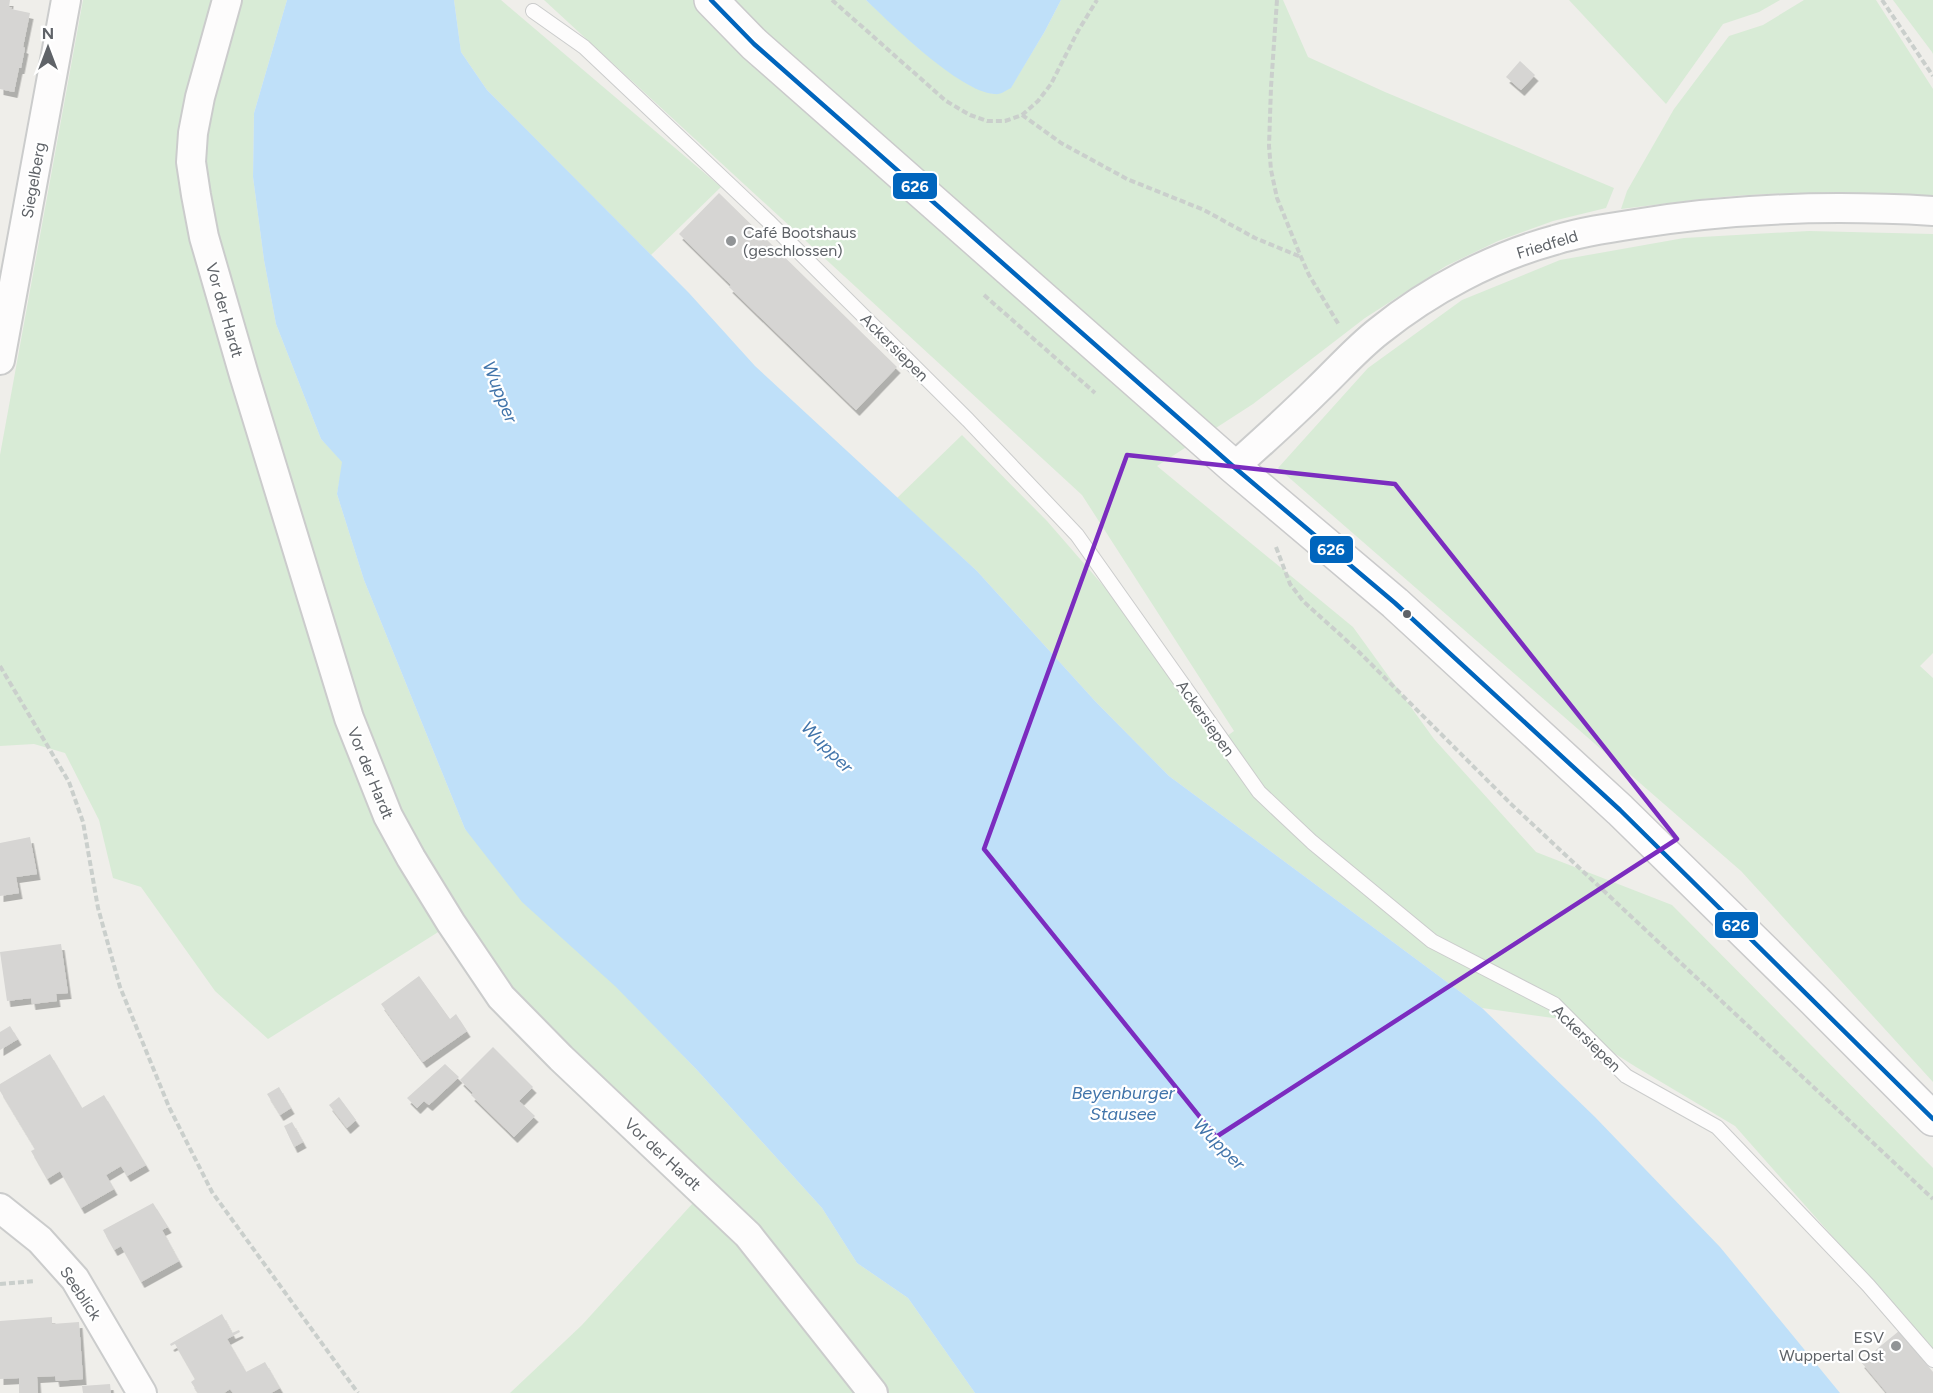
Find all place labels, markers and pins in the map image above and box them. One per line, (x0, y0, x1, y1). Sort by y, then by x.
place label: Café Bootshaus (geschlossen) (743, 223, 857, 260)
marker: Café Bootshaus (geschlossen) (724, 234, 738, 248)
unlabelled marker (1401, 608, 1413, 620)
place label: ESV Wuppertal Ost (1779, 1328, 1884, 1365)
marker: ESV Wuppertal Ost (1889, 1339, 1903, 1353)

